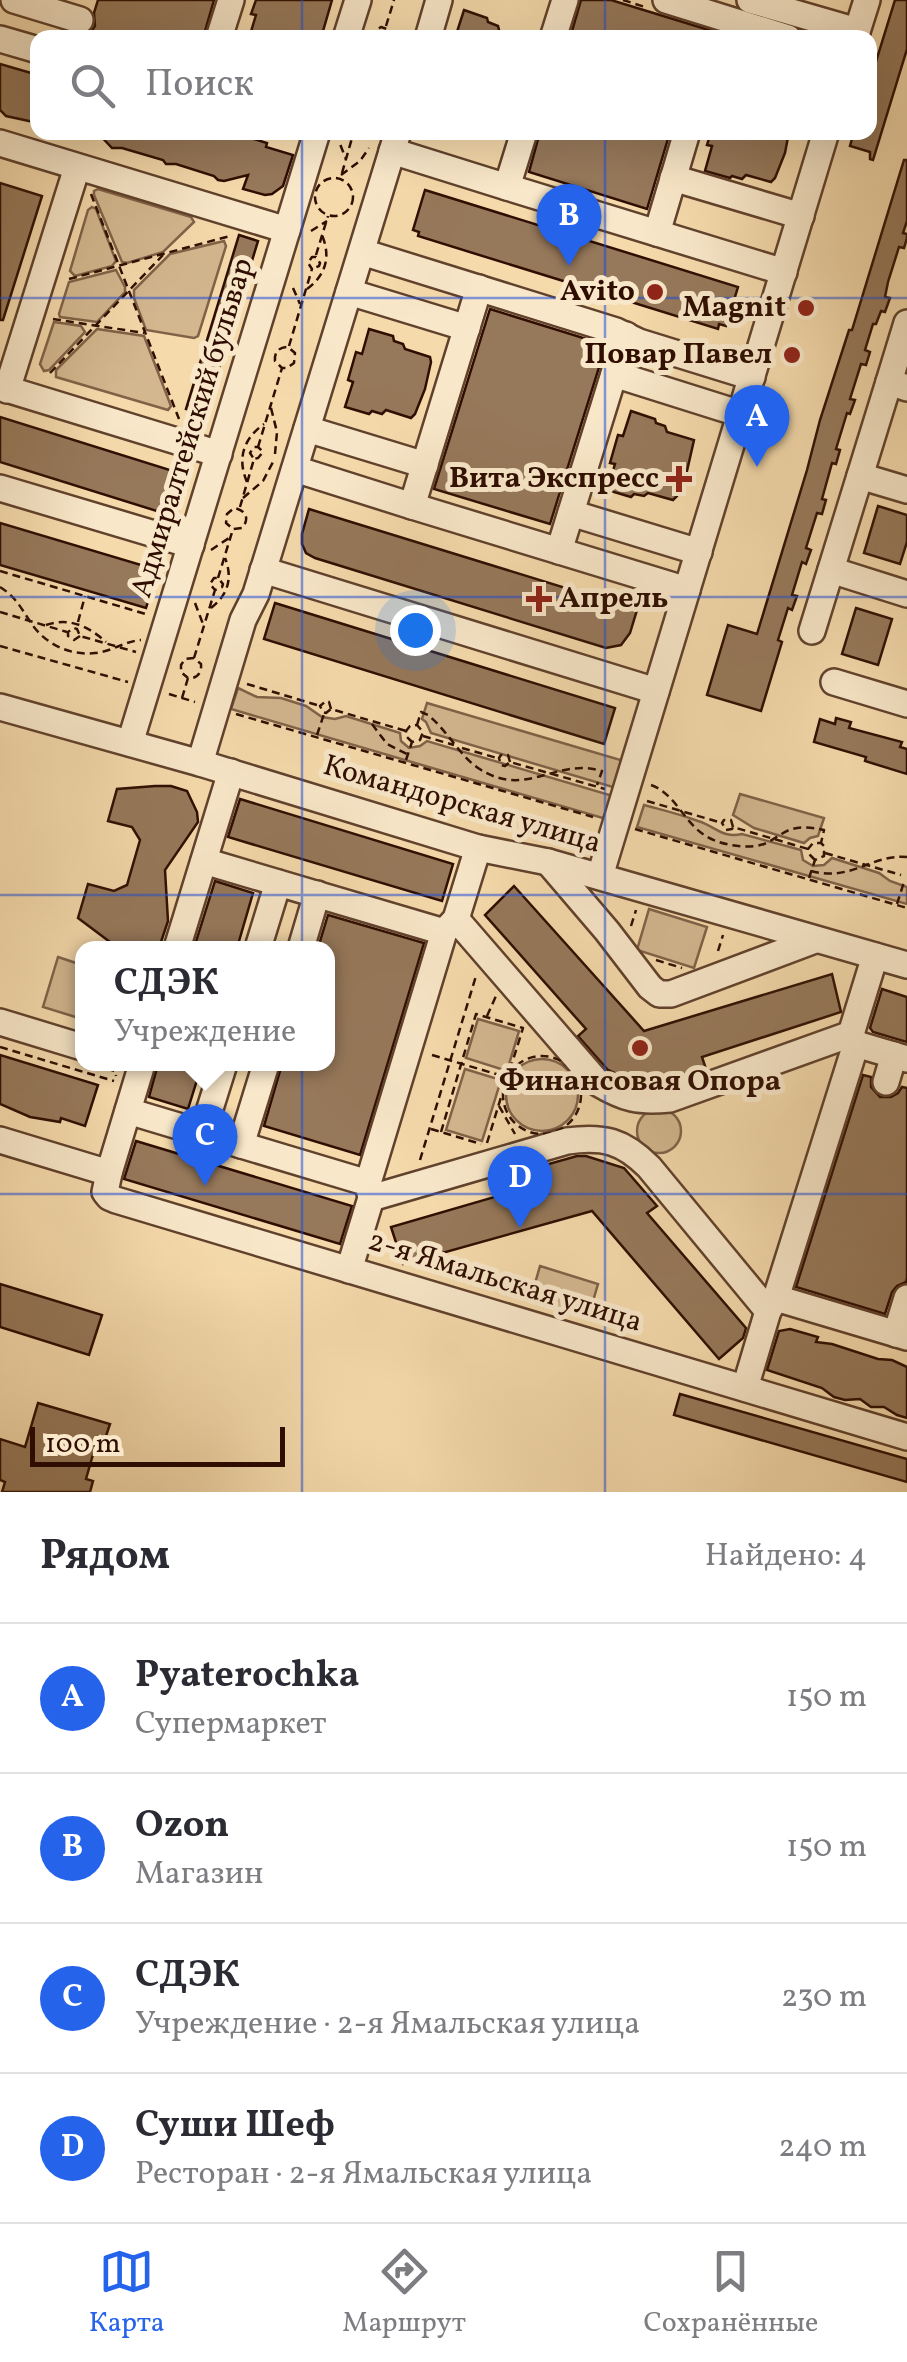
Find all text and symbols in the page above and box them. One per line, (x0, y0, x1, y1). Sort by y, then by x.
search box (30, 30, 877, 140)
icon: search (65, 58, 120, 113)
text: Поиск (145, 59, 254, 112)
pin: B (536, 184, 602, 266)
street label: Адмиралтейский бульвар (121, 253, 265, 603)
place label: Avito (560, 271, 635, 313)
marker: Avito (644, 281, 666, 303)
place label: Magnit (683, 287, 786, 329)
marker: Magnit (795, 297, 817, 319)
place label: Повар Павел (584, 334, 772, 376)
marker: Повар Павел (781, 344, 803, 366)
pin: A (724, 384, 790, 467)
place label: Вита Экспресс (449, 458, 659, 500)
marker: Вита Экспресс (668, 468, 690, 490)
place label: Апрель (559, 578, 668, 620)
marker: Апрель (528, 588, 550, 610)
your location (390, 605, 441, 656)
street label: Командорская улица (318, 745, 606, 865)
popup (75, 941, 335, 1071)
text: СДЭК (114, 958, 219, 1011)
text: Учреждение (114, 1011, 296, 1055)
marker: Финансовая Опора (629, 1037, 651, 1059)
place label: Финансовая Опора (499, 1061, 781, 1103)
pin: C (172, 1104, 238, 1186)
pin: D (488, 1146, 552, 1228)
street label: 2-я Ямальская улица (363, 1220, 647, 1344)
scale bar (30, 1422, 285, 1466)
text: 100 m (45, 1425, 120, 1464)
text: Рядом (40, 1528, 170, 1587)
text: Найдено: 4 (705, 1535, 867, 1579)
text: Pyaterochka (135, 1650, 360, 1703)
text: A (61, 1676, 84, 1720)
text: 150 m (786, 1676, 867, 1720)
text: Супермаркет (135, 1703, 326, 1747)
text: Ozon (135, 1800, 229, 1853)
text: B (62, 1826, 83, 1870)
text: 150 m (786, 1826, 867, 1870)
text: Магазин (135, 1853, 263, 1897)
text: СДЭК (135, 1950, 240, 2003)
text: C (62, 1976, 83, 2020)
text: 230 m (781, 1976, 867, 2020)
text: Учреждение · 2-я Ямальская улица (135, 2003, 640, 2047)
text: Суши Шеф (135, 2100, 335, 2153)
text: D (61, 2126, 84, 2170)
text: 240 m (778, 2126, 867, 2170)
text: Ресторан · 2-я Ямальская улица (135, 2153, 592, 2197)
tab: Карта (89, 2244, 165, 2343)
tab: Маршрут (342, 2244, 466, 2343)
tab: Сохранённые (644, 2244, 818, 2343)

